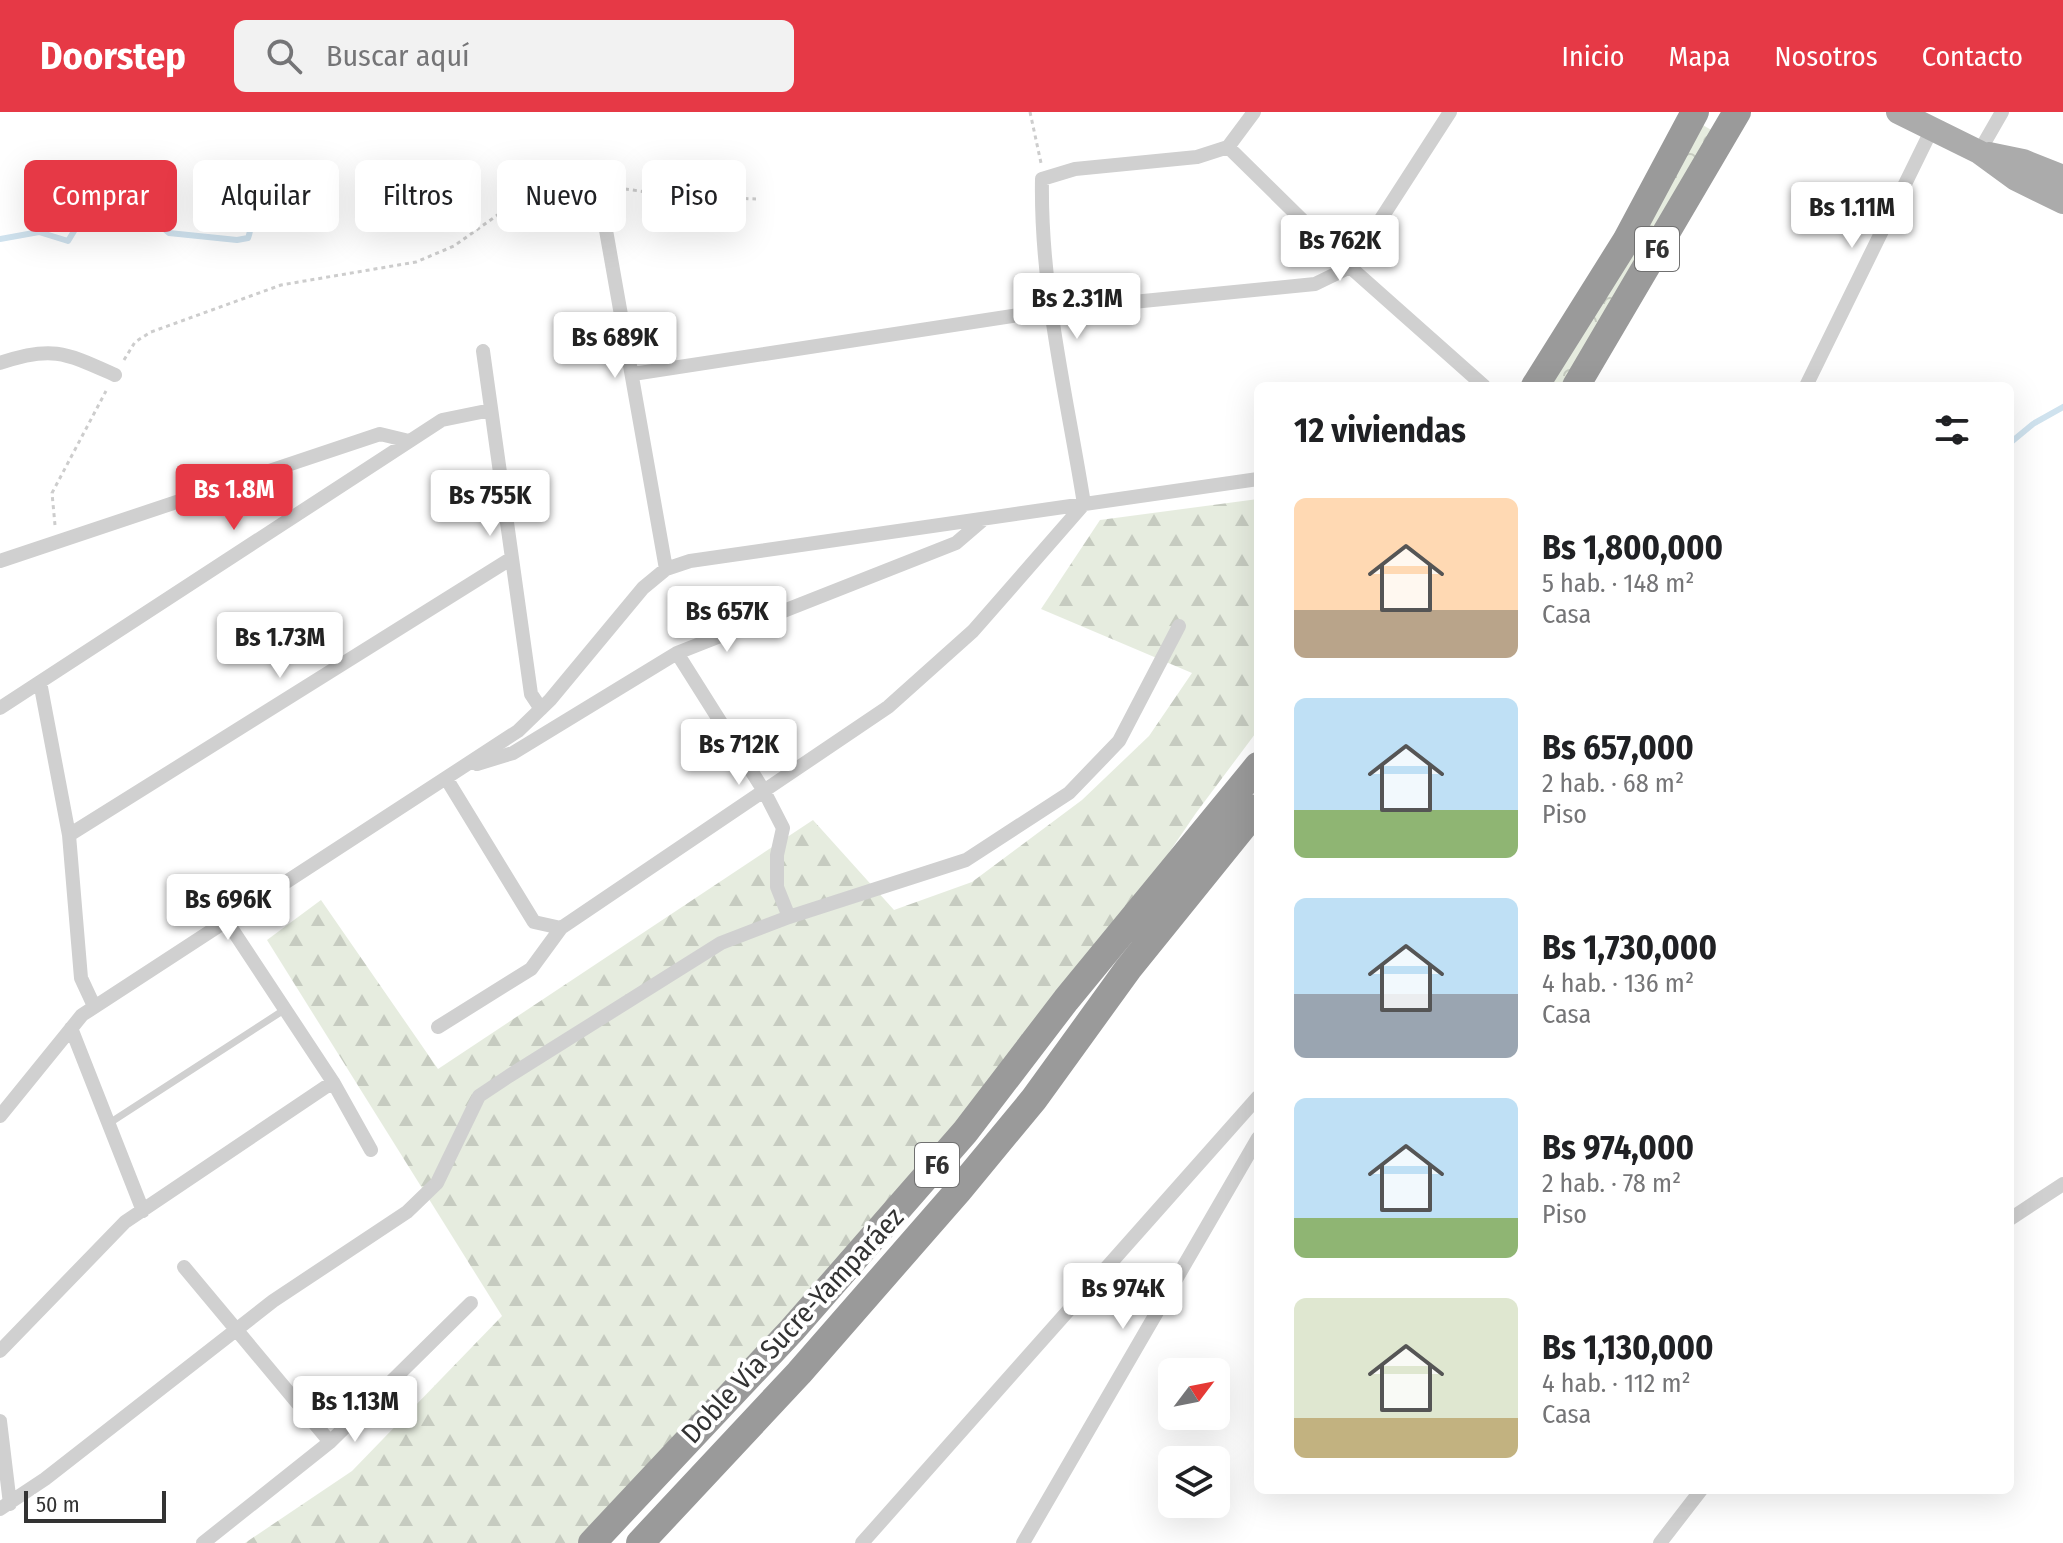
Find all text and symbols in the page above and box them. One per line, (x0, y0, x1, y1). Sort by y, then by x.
search box (234, 20, 794, 92)
text: Doorstep (40, 33, 186, 79)
icon: search (262, 34, 306, 78)
text: Buscar aquí (326, 38, 470, 74)
text: Inicio (1562, 40, 1624, 73)
text: Mapa (1668, 40, 1730, 73)
text: Nosotros (1774, 40, 1878, 73)
text: Contacto (1922, 40, 2023, 73)
chip: Comprar (24, 160, 177, 232)
chip: Alquilar (193, 160, 339, 232)
chip: Filtros (355, 160, 481, 232)
chip: Nuevo (497, 160, 626, 232)
chip: Piso (642, 160, 746, 232)
pin: Bs 1.11M (1769, 182, 1935, 250)
text: Bs 1.11M (1809, 192, 1895, 223)
pin: Bs 762K (1266, 215, 1414, 283)
text: Bs 762K (1299, 225, 1381, 256)
road number: F6 (1635, 227, 1679, 271)
pin: Bs 2.31M (994, 273, 1160, 341)
text: Bs 2.31M (1031, 283, 1123, 314)
pin: Bs 689K (541, 312, 689, 380)
text: Bs 689K (572, 322, 658, 353)
icon: filters (1930, 408, 1974, 452)
text: 12 viviendas (1294, 410, 1466, 451)
pin: Bs 1.8M (160, 464, 308, 532)
pin: Bs 755K (416, 470, 564, 538)
text: Bs 1.8M (194, 474, 274, 505)
text: Bs 755K (449, 480, 531, 511)
text: Bs 1,800,000 (1542, 527, 1723, 568)
icon: home (1358, 530, 1454, 626)
text: 5 hab. · 148 m² (1542, 568, 1694, 599)
pin: Bs 657K (653, 586, 801, 654)
text: Bs 657K (685, 596, 769, 627)
text: Casa (1542, 599, 1591, 630)
pin: Bs 1.73M (197, 612, 363, 680)
text: Bs 1.73M (235, 622, 325, 653)
pin: Bs 712K (665, 719, 813, 787)
text: Bs 657,000 (1542, 727, 1694, 768)
text: Bs 712K (699, 729, 779, 760)
icon: home (1358, 730, 1454, 826)
text: 2 hab. · 68 m² (1542, 768, 1684, 799)
text: Piso (1542, 799, 1587, 830)
pin: Bs 696K (154, 874, 302, 942)
text: Bs 696K (185, 884, 271, 915)
text: Bs 1,730,000 (1542, 927, 1717, 968)
icon: home (1358, 930, 1454, 1026)
text: 4 hab. · 136 m² (1542, 968, 1694, 999)
text: Casa (1542, 999, 1591, 1030)
text: Bs 974,000 (1542, 1127, 1694, 1168)
icon: home (1358, 1130, 1454, 1226)
road number: F6 (915, 1143, 959, 1187)
text: 2 hab. · 78 m² (1542, 1168, 1681, 1199)
text: Piso (1542, 1199, 1587, 1230)
street label: Doble Vía Sucre-Yamparáez (674, 1201, 910, 1450)
pin: Bs 974K (1049, 1263, 1197, 1331)
text: Bs 974K (1081, 1273, 1165, 1304)
text: Bs 1,130,000 (1542, 1327, 1714, 1368)
icon: home (1358, 1330, 1454, 1426)
north arrow (1158, 1358, 1230, 1430)
map controls (1158, 1358, 1230, 1518)
text: 4 hab. · 112 m² (1542, 1368, 1691, 1399)
pin: Bs 1.13M (272, 1376, 438, 1444)
text: Bs 1.13M (311, 1386, 399, 1417)
text: Casa (1542, 1399, 1591, 1430)
button: layers (1158, 1446, 1230, 1518)
scale bar (24, 1487, 166, 1523)
text: 50 m (36, 1491, 80, 1518)

